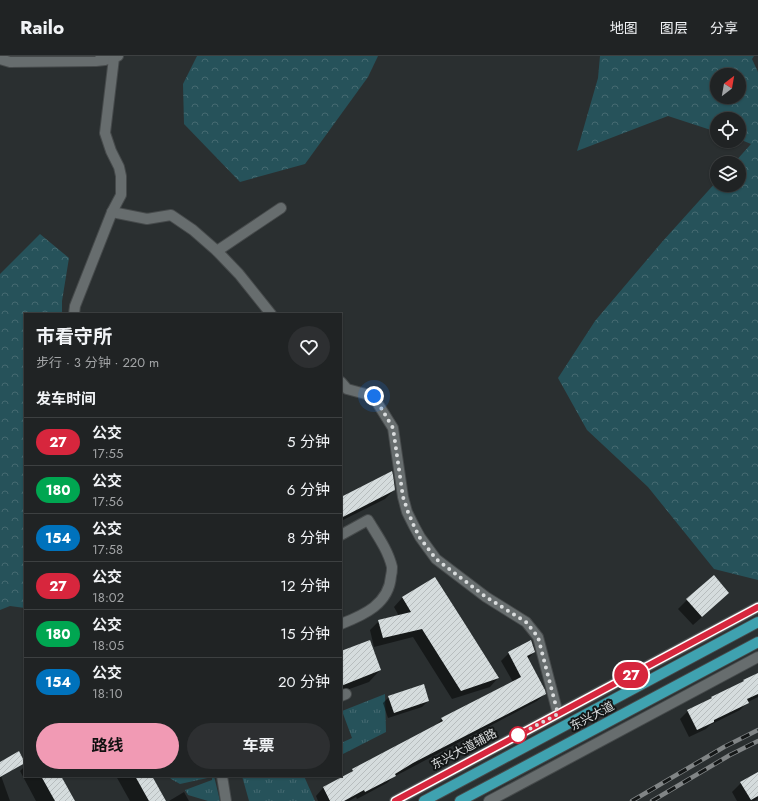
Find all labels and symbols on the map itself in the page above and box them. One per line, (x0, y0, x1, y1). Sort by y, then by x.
north arrow (710, 68, 746, 104)
your location (364, 386, 384, 406)
line badge: 27 (613, 662, 649, 688)
street label: 东兴大道 (567, 697, 617, 735)
street label: 东兴大道辅路 (428, 724, 500, 774)
unlabelled marker (509, 726, 527, 744)

